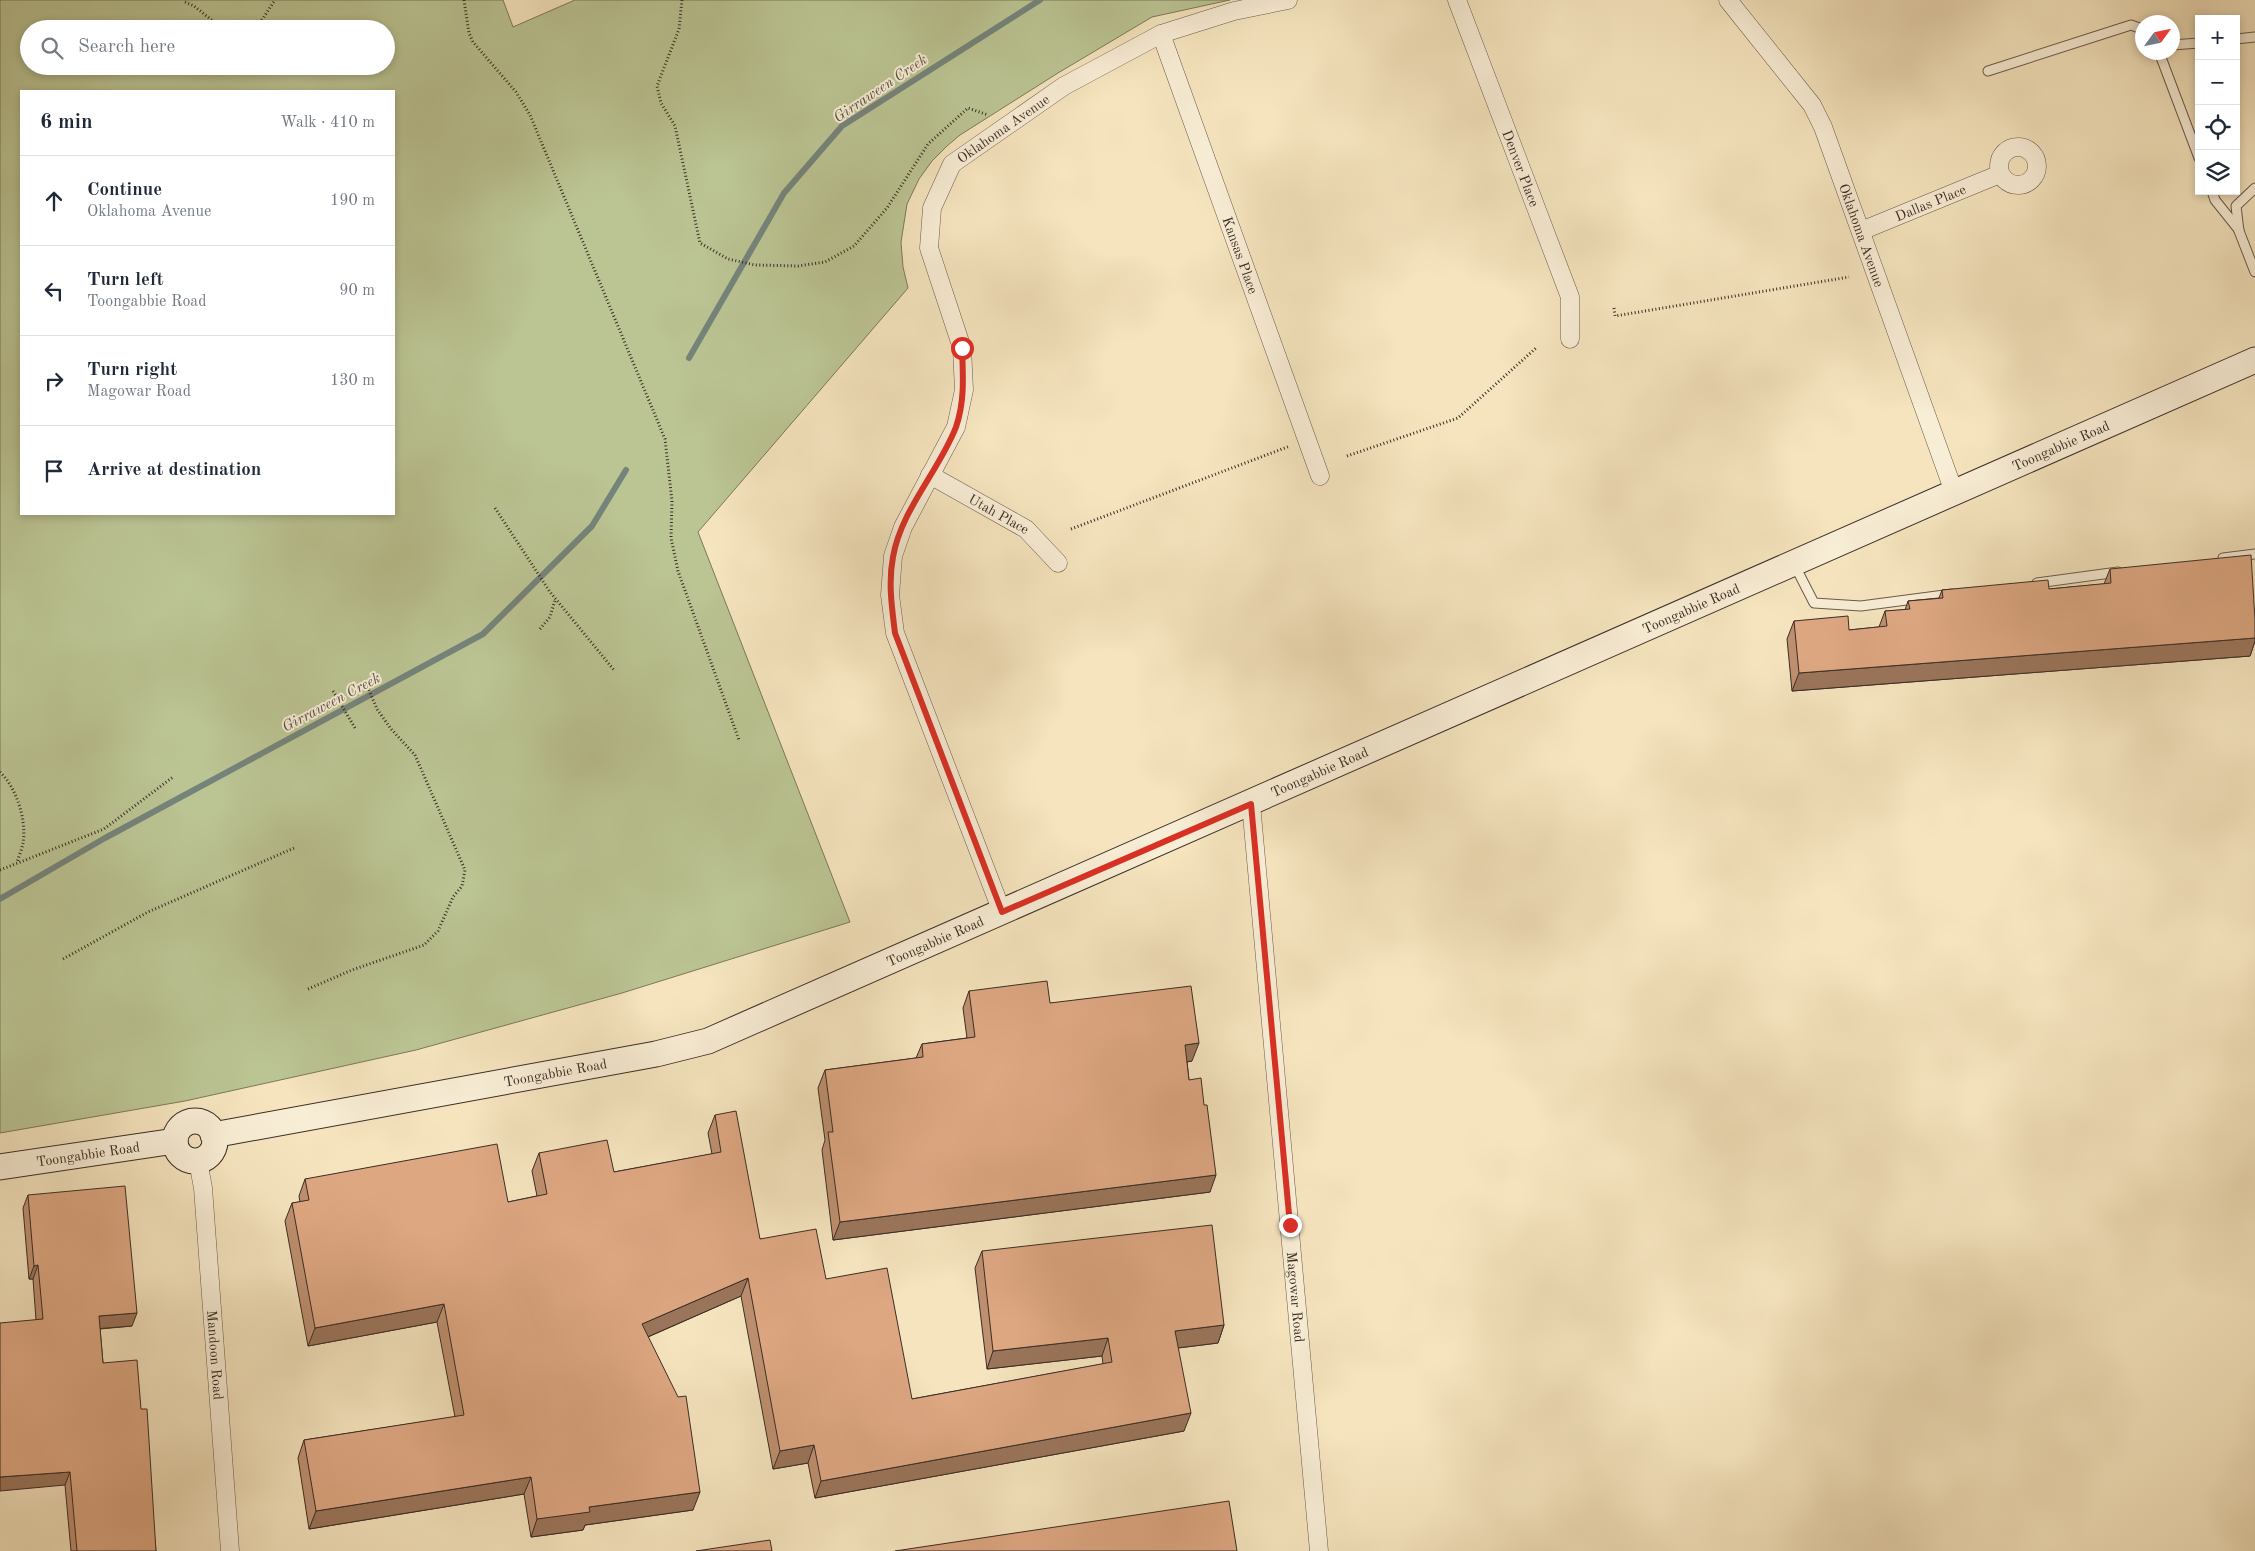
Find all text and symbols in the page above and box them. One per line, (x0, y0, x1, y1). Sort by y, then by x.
north arrow (2135, 15, 2180, 60)
map controls (2195, 15, 2240, 195)
button: + (2195, 15, 2240, 60)
search box (20, 20, 395, 75)
icon: search (38, 34, 66, 62)
text: Search here (78, 38, 175, 57)
water label: Girraween Creek (831, 53, 930, 126)
button: − (2195, 60, 2240, 105)
street label: Oklahoma Avenue (955, 92, 1052, 166)
button: locate (2195, 105, 2240, 150)
text: 6 min (40, 112, 93, 133)
text: Walk · 410 m (280, 115, 375, 131)
street label: Denver Place (1499, 128, 1541, 209)
button: layers (2195, 150, 2240, 195)
text: Continue (87, 181, 162, 200)
street label: Oklahoma Avenue (1836, 182, 1886, 289)
street label: Dallas Place (1893, 183, 1968, 224)
icon: ahead (40, 187, 68, 215)
text: 190 m (330, 193, 375, 209)
text: Oklahoma Avenue (87, 204, 211, 220)
street label: Kansas Place (1219, 215, 1260, 296)
text: Turn left (87, 271, 164, 290)
icon: left (40, 277, 68, 305)
text: 90 m (339, 283, 375, 299)
text: Toongabbie Road (87, 294, 207, 310)
route start (951, 337, 974, 360)
text: Turn right (87, 361, 177, 380)
icon: right (40, 367, 68, 395)
text: 130 m (330, 373, 375, 389)
text: Magowar Road (87, 384, 191, 400)
street label: Toongabbie Road (2010, 419, 2112, 474)
icon: arrive (40, 457, 68, 485)
text: Arrive at destination (87, 461, 261, 480)
street label: Utah Place (966, 492, 1031, 537)
street label: Toongabbie Road (1641, 582, 1742, 637)
water label: Girraween Creek (280, 671, 383, 736)
street label: Toongabbie Road (1269, 745, 1371, 800)
street label: Toongabbie Road (885, 914, 986, 969)
street label: Toongabbie Road (503, 1057, 608, 1090)
street label: Toongabbie Road (35, 1140, 141, 1170)
route end (1279, 1214, 1302, 1237)
street label: Magowar Road (1284, 1251, 1306, 1343)
street label: Mandoon Road (204, 1310, 225, 1401)

